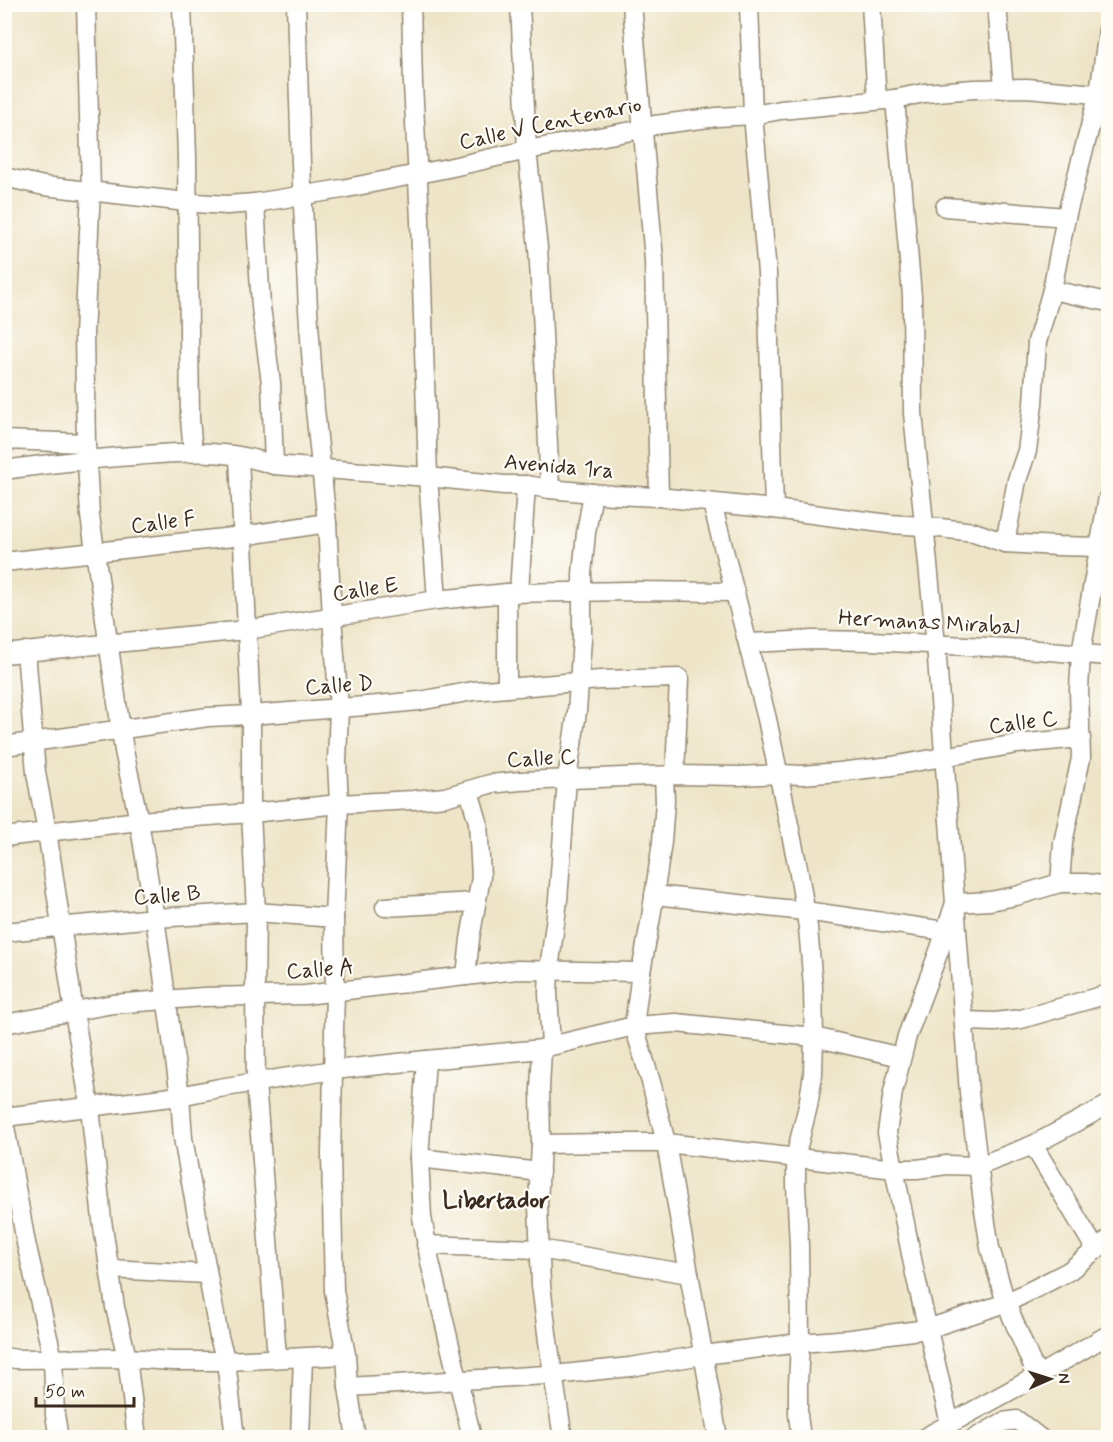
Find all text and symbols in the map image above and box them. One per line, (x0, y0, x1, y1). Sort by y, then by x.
street label: Calle V Centenario (457, 91, 644, 157)
street label: Avenida 1ra (503, 448, 615, 486)
street label: Calle F (129, 505, 197, 541)
street label: Calle E (331, 571, 400, 609)
street label: Hermanas Mirabal (838, 604, 1020, 642)
street label: Calle D (304, 670, 374, 702)
street label: Calle C (987, 705, 1059, 741)
street label: Calle C (506, 743, 577, 775)
street label: Calle B (133, 880, 202, 912)
street label: Calle A (285, 954, 355, 986)
district label: Libertador (443, 1186, 549, 1217)
north arrow (1020, 1349, 1080, 1409)
scale bar (36, 1370, 134, 1408)
text: N (1053, 1372, 1074, 1384)
text: 50 m (45, 1380, 85, 1404)

